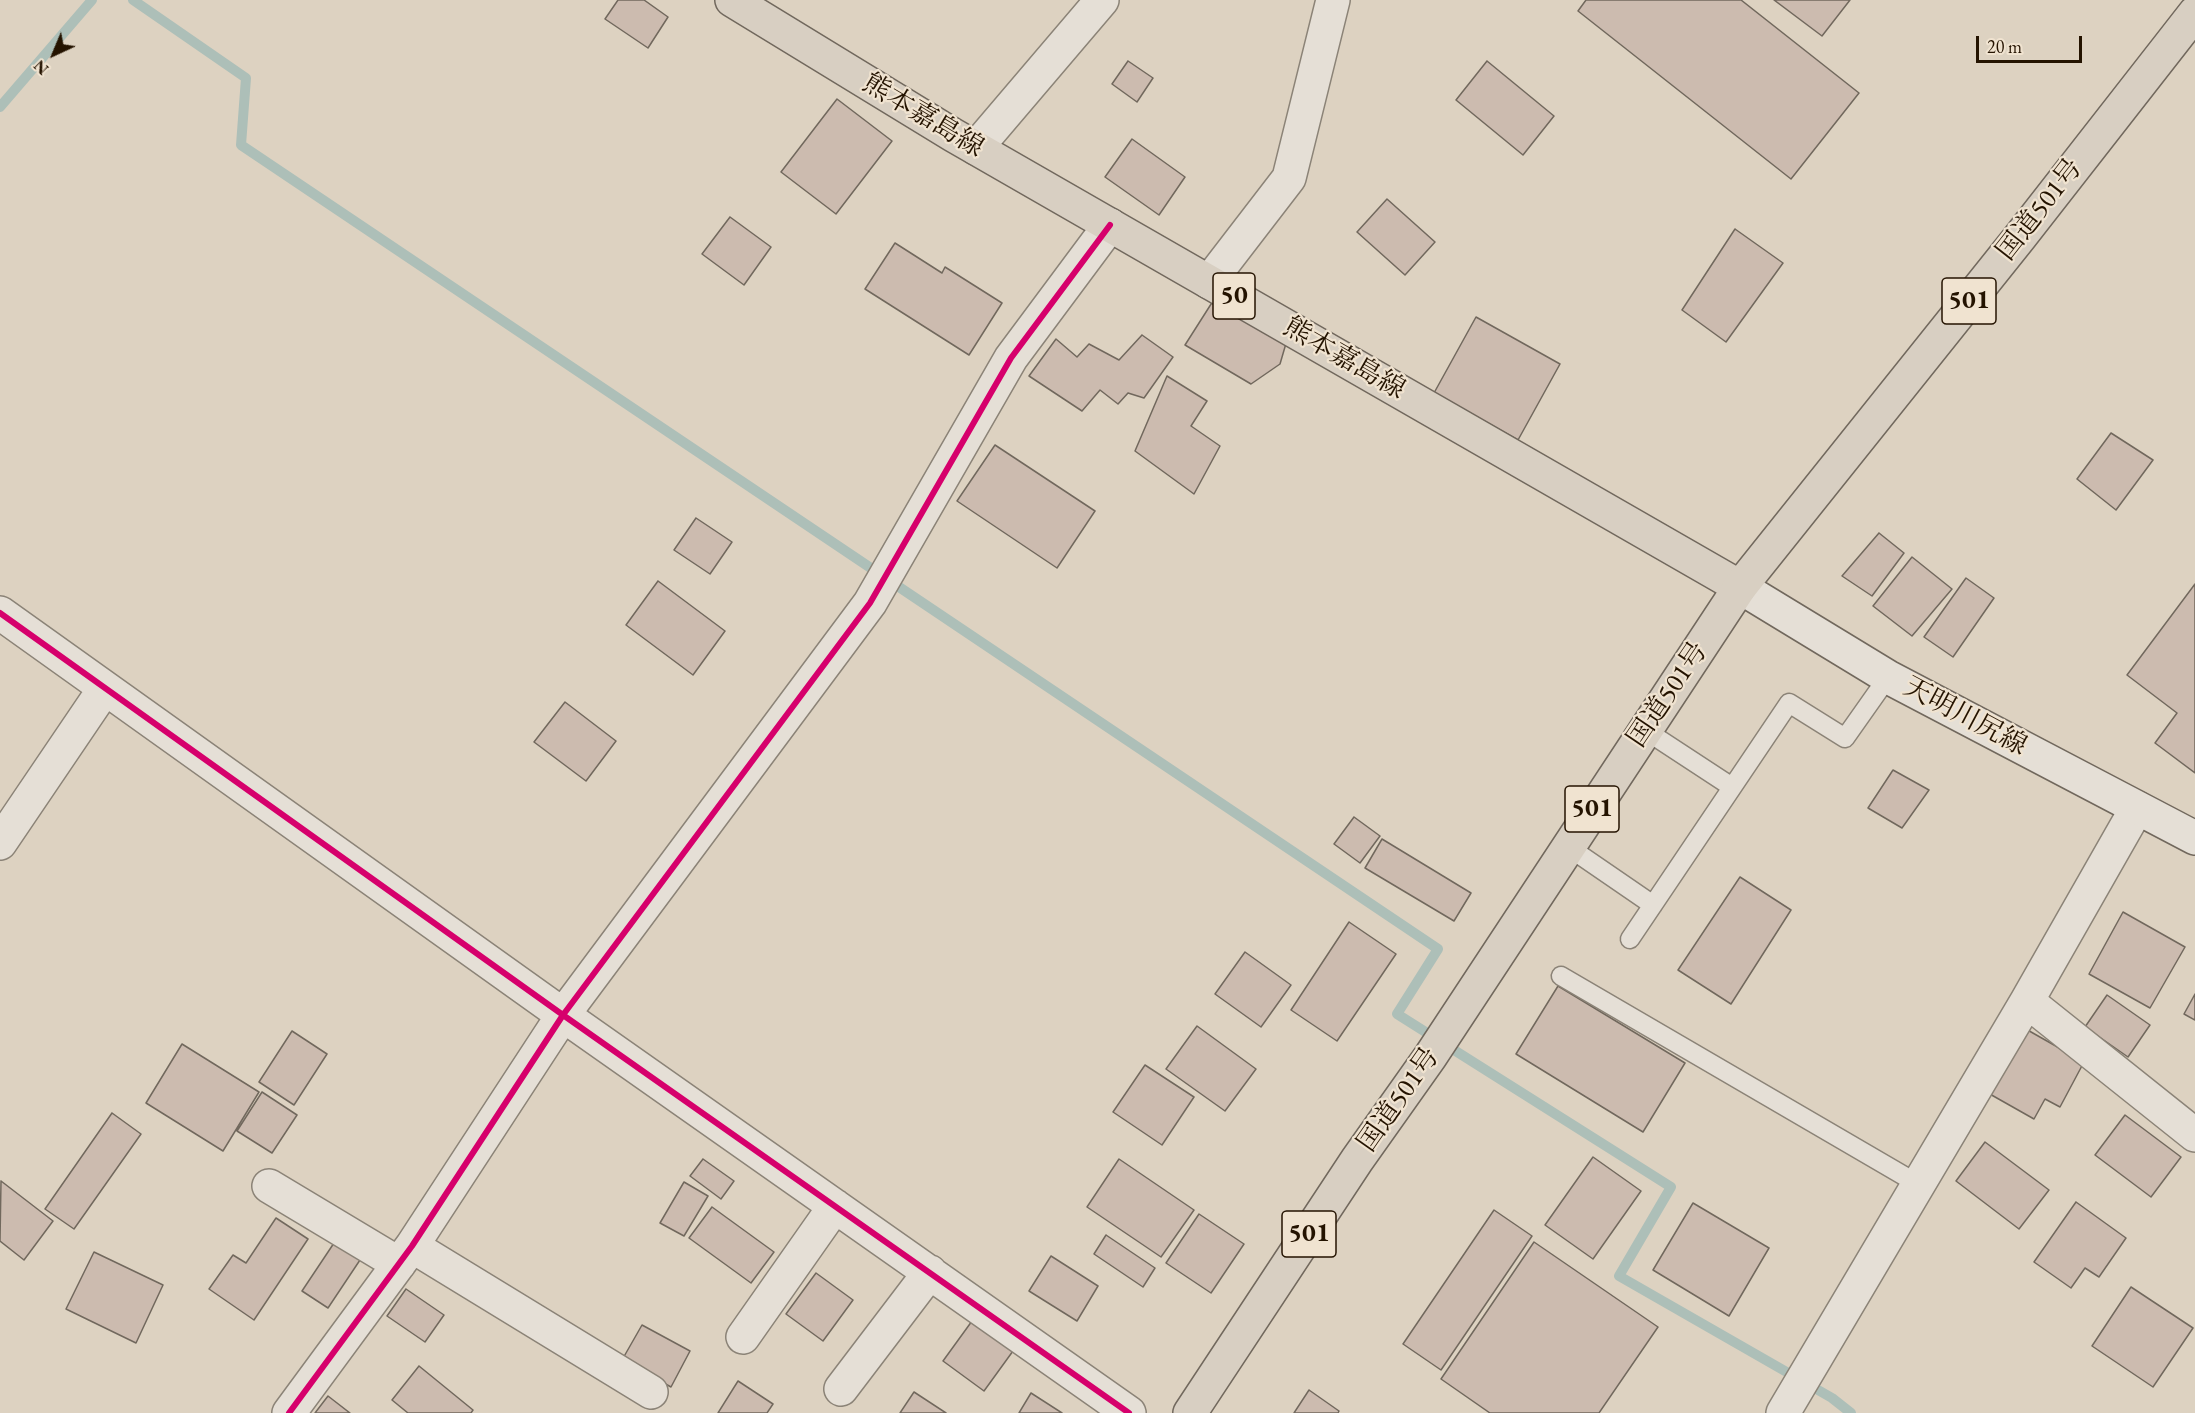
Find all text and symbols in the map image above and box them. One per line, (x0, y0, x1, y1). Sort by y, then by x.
north arrow (24, 24, 84, 84)
scale bar (1979, 24, 2086, 62)
text: 20 m (1987, 35, 2022, 58)
text: N (29, 55, 53, 79)
street label: 熊本嘉島線 (857, 67, 989, 165)
street label: 国道501号 (1990, 153, 2090, 267)
road number: 50 (1213, 273, 1255, 319)
road number: 501 (1942, 278, 1996, 324)
street label: 熊本嘉島線 (1277, 311, 1411, 407)
street label: 国道501号 (1621, 636, 1715, 754)
street label: 天明川尻線 (1898, 671, 2032, 763)
road number: 501 (1565, 786, 1619, 832)
street label: 国道501号 (1351, 1042, 1447, 1158)
road number: 501 (1282, 1211, 1336, 1257)

